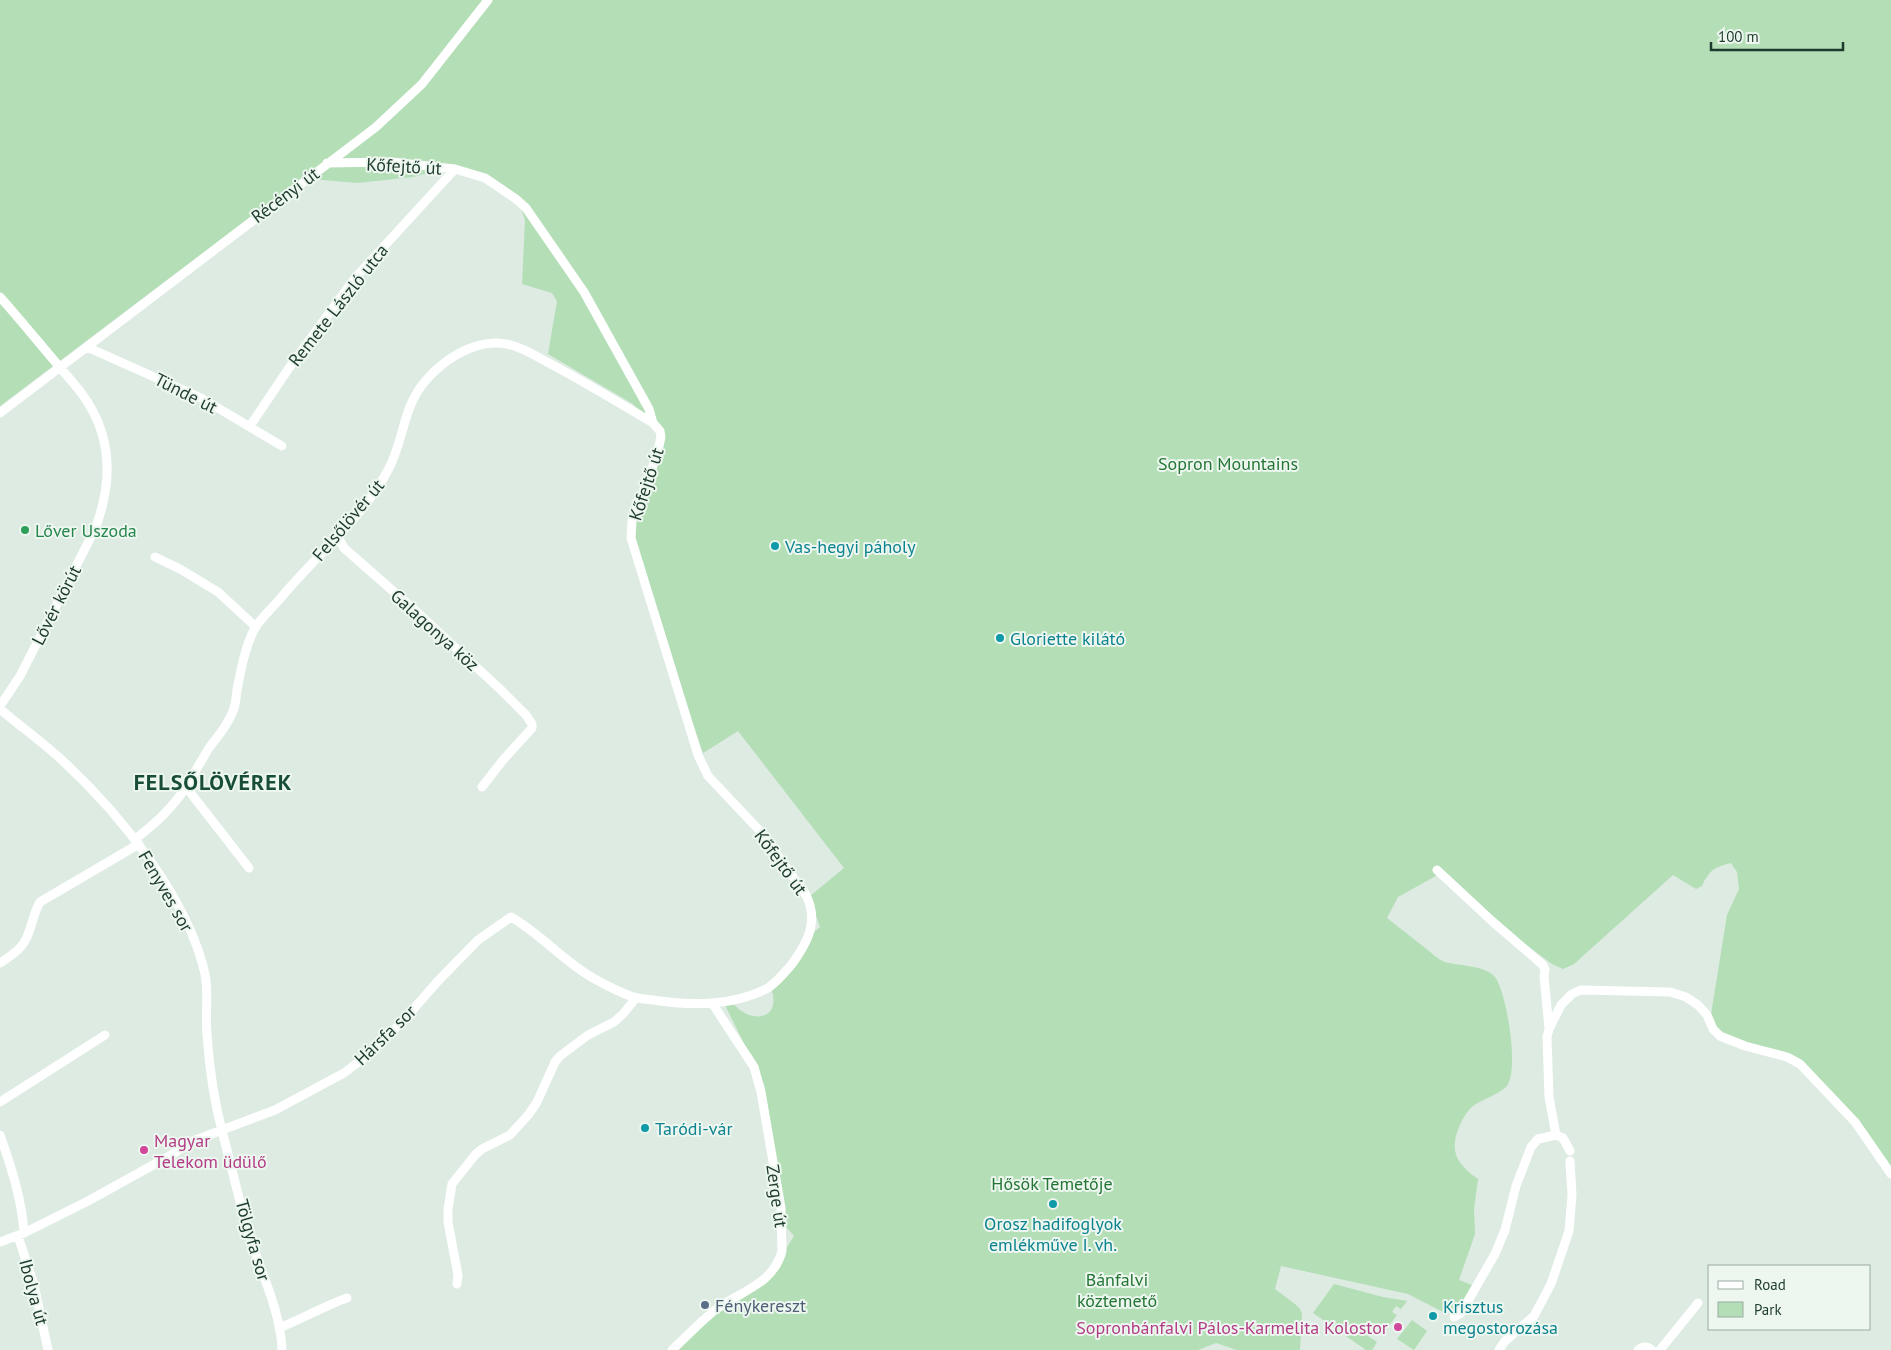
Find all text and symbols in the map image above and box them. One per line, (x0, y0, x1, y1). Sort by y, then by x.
scale bar (1711, 20, 1844, 52)
text: 100 m (1718, 27, 1759, 46)
street label: Kőfejtő út (366, 153, 442, 179)
street label: Récényi út (246, 162, 324, 228)
street label: Remete László utca (283, 239, 393, 371)
street label: Tünde út (151, 367, 221, 419)
street label: Kőfejtő út (623, 445, 669, 523)
park label: Sopron Mountains (1158, 452, 1298, 475)
street label: Felsőlövér út (307, 474, 389, 566)
place label: Lőver Uszoda (35, 519, 137, 542)
marker: Lőver Uszoda (19, 524, 31, 536)
place label: Vas-hegyi páholy (784, 535, 916, 558)
marker: Vas-hegyi páholy (769, 540, 781, 552)
street label: Lővér körút (26, 561, 86, 649)
street label: Galagonya köz (386, 584, 484, 676)
place label: Gloriette kilátó (1010, 627, 1125, 650)
marker: Gloriette kilátó (994, 632, 1006, 644)
district label: FELSŐLÖVÉREK (134, 768, 292, 796)
street label: Kőfejtő út (750, 825, 812, 899)
street label: Fenyves sor (133, 846, 199, 936)
street label: Hársfa sor (349, 1000, 421, 1070)
place label: Taródi-vár (655, 1117, 733, 1140)
marker: Taródi-vár (639, 1122, 651, 1134)
place label: Magyar Telekom üdülő (154, 1129, 267, 1173)
marker: Magyar Telekom üdülő (138, 1144, 150, 1156)
street label: Zerge út (761, 1163, 793, 1229)
park label: Hősök Temetője (991, 1172, 1113, 1195)
street label: Tölgyfa sor (230, 1196, 276, 1284)
marker: Orosz hadifoglyok emlékműve I. vh. (1047, 1198, 1059, 1210)
place label: Orosz hadifoglyok emlékműve I. vh. (984, 1212, 1122, 1256)
street label: Ibolya út (14, 1256, 54, 1328)
legend (1708, 1265, 1871, 1330)
park label: Bánfalvi köztemető (1077, 1268, 1157, 1312)
text: Road (1754, 1275, 1786, 1294)
place label: Fénykereszt (715, 1294, 806, 1317)
place label: Krisztus megostorozása (1443, 1295, 1558, 1339)
marker: Fénykereszt (699, 1299, 711, 1311)
text: Park (1754, 1300, 1782, 1319)
marker: Krisztus megostorozása (1427, 1310, 1439, 1322)
place label: Sopronbánfalvi Pálos-Karmelita Kolostor (1076, 1316, 1388, 1339)
marker: Sopronbánfalvi Pálos-Karmelita Kolostor (1392, 1321, 1404, 1333)

